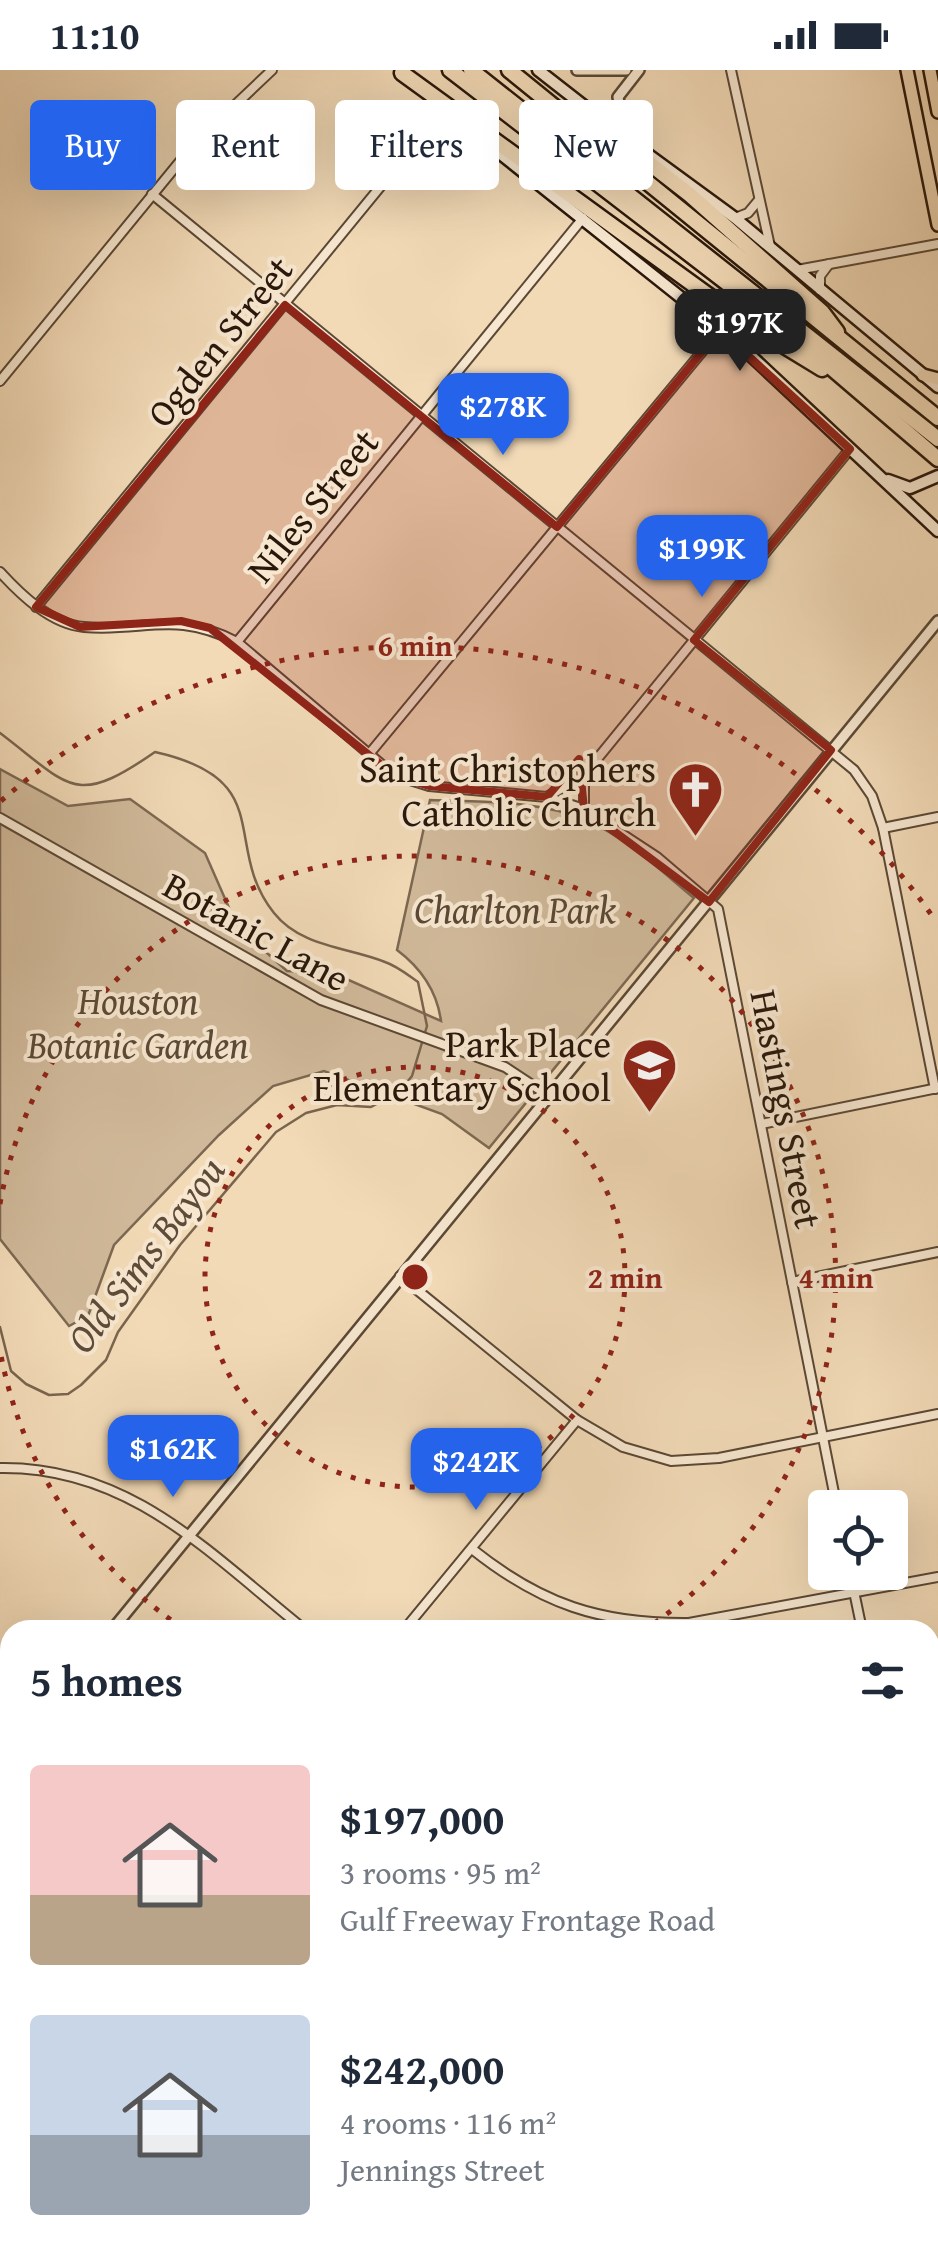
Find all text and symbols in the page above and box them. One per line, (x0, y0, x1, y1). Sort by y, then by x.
text: 11:10 (50, 7, 140, 63)
chip: Buy (30, 100, 156, 190)
chip: Rent (176, 100, 315, 190)
chip: Filters (335, 100, 499, 190)
chip: New (519, 100, 653, 190)
street label: Ogden Street (132, 243, 306, 439)
pin: $197K (670, 289, 810, 374)
text: $197K (697, 298, 783, 345)
pin: $278K (433, 373, 573, 458)
text: $278K (460, 382, 546, 429)
street label: Niles Street (232, 416, 392, 594)
pin: $199K (632, 515, 772, 600)
text: $199K (659, 524, 745, 571)
text: 6 min (378, 623, 453, 667)
place label: Saint Christophers Catholic Church (359, 740, 656, 840)
church icon: Saint Christophers Catholic Church (665, 760, 725, 839)
street label: Botanic Lane (154, 857, 360, 1005)
park label: Charlton Park (414, 881, 616, 937)
park label: Houston Botanic Garden (26, 972, 249, 1072)
street label: Hastings Street (736, 985, 838, 1233)
place label: Park Place Elementary School (313, 1015, 611, 1115)
school or university icon: Park Place Elementary School (620, 1035, 680, 1114)
water label: Old Sims Bayou (51, 1143, 239, 1365)
text: 2 min (588, 1255, 663, 1299)
text: 4 min (799, 1255, 874, 1299)
centre of rings (397, 1259, 433, 1295)
pin: $162K (103, 1415, 243, 1500)
text: $162K (130, 1424, 216, 1471)
pin: $242K (406, 1428, 546, 1513)
text: $242K (433, 1437, 519, 1484)
map controls (808, 1490, 908, 1590)
button: locate (808, 1490, 908, 1590)
text: 5 homes (30, 1650, 183, 1711)
icon: filters (855, 1653, 910, 1708)
text: $197,000 (340, 1788, 504, 1849)
icon: home (110, 1805, 230, 1925)
text: 3 rooms · 95 m² (340, 1849, 541, 1896)
text: Gulf Freeway Frontage Road (340, 1896, 715, 1943)
text: $242,000 (340, 2038, 504, 2099)
icon: home (110, 2055, 230, 2175)
text: 4 rooms · 116 m² (340, 2099, 556, 2146)
text: Jennings Street (340, 2146, 545, 2193)

